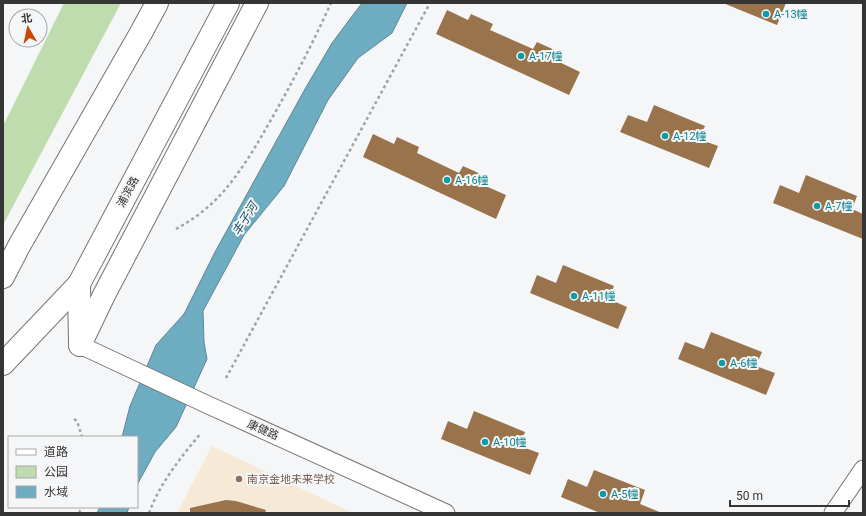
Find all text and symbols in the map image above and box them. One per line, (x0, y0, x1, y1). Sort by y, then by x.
north arrow (8, 8, 48, 48)
place label: A-13幢 (774, 8, 808, 21)
marker: A-13幢 (761, 9, 771, 19)
text: 北 (20, 11, 33, 26)
place label: A-17幢 (529, 50, 563, 63)
marker: A-17幢 (516, 51, 526, 61)
place label: A-12幢 (673, 130, 707, 143)
marker: A-12幢 (660, 131, 670, 141)
street label: 浦滨路 (115, 174, 141, 210)
place label: A-16幢 (455, 174, 489, 187)
marker: A-16幢 (442, 175, 452, 185)
water label: 丰子河 (230, 198, 262, 238)
place label: A-7幢 (825, 200, 852, 213)
marker: A-7幢 (812, 201, 822, 211)
place label: A-11幢 (582, 290, 616, 303)
marker: A-11幢 (569, 291, 579, 301)
place label: A-6幢 (730, 357, 757, 370)
marker: A-6幢 (717, 358, 727, 368)
street label: 康健路 (245, 417, 281, 443)
legend (8, 436, 138, 508)
place label: A-10幢 (493, 436, 527, 449)
marker: A-10幢 (480, 437, 490, 447)
text: 道路 (44, 445, 68, 459)
text: 公园 (44, 465, 68, 479)
place label: 南京金地未来学校 (247, 473, 335, 486)
marker: 南京金地未来学校 (234, 474, 244, 484)
scale bar (730, 482, 849, 508)
text: 水域 (44, 485, 68, 499)
place label: A-5幢 (611, 488, 638, 501)
marker: A-5幢 (598, 489, 608, 499)
text: 50 m (736, 489, 763, 503)

